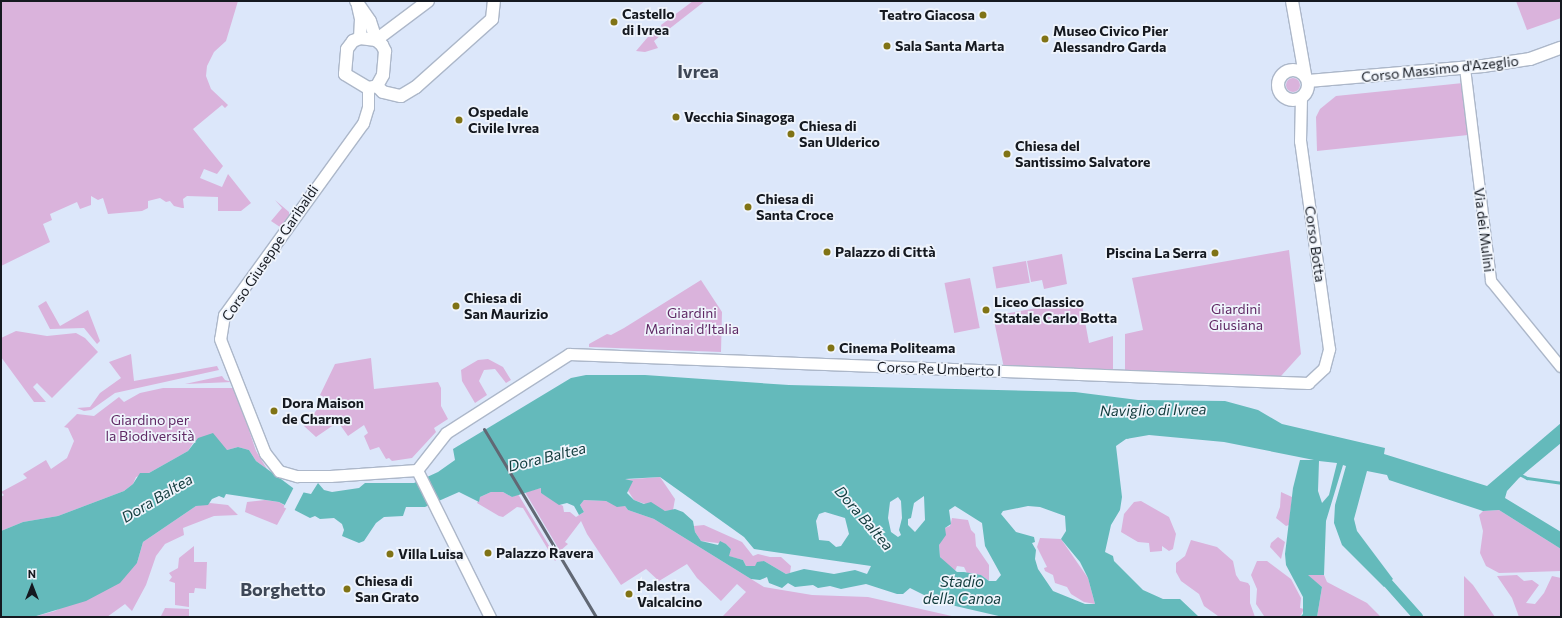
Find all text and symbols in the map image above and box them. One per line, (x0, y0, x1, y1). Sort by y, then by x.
place label: Castello di Ivrea (622, 6, 675, 38)
place label: Teatro Giacosa (879, 7, 975, 23)
marker: Teatro Giacosa (978, 10, 988, 20)
marker: Castello di Ivrea (609, 17, 619, 27)
place label: Museo Civico Pier Alessandro Garda (1053, 23, 1168, 56)
marker: Museo Civico Pier Alessandro Garda (1040, 34, 1050, 44)
place label: Sala Santa Marta (895, 38, 1004, 54)
marker: Sala Santa Marta (882, 41, 892, 51)
street label: Corso Massimo d'Azeglio (1360, 52, 1520, 86)
district label: Ivrea (677, 60, 719, 82)
place label: Ospedale Civile Ivrea (468, 104, 539, 136)
place label: Vecchia Sinagoga (684, 109, 795, 125)
marker: Vecchia Sinagoga (671, 112, 681, 122)
marker: Ospedale Civile Ivrea (453, 114, 465, 126)
place label: Chiesa di San Ulderico (799, 118, 880, 150)
marker: Chiesa di San Ulderico (786, 129, 796, 139)
place label: Chiesa del Santissimo Salvatore (1015, 138, 1150, 170)
marker: Chiesa del Santissimo Salvatore (1002, 149, 1012, 159)
street label: Corso Giuseppe Garibaldi (218, 182, 322, 324)
street label: Via dei Mulini (1470, 187, 1498, 273)
place label: Chiesa di Santa Croce (756, 191, 834, 224)
marker: Chiesa di Santa Croce (743, 202, 753, 212)
street label: Corso Botta (1301, 205, 1329, 283)
place label: Palazzo di Città (835, 244, 935, 260)
place label: Piscina La Serra (1106, 245, 1207, 261)
marker: Palazzo di Città (822, 247, 832, 257)
marker: Piscina La Serra (1210, 248, 1220, 258)
place label: Chiesa di San Maurizio (464, 290, 548, 322)
place label: Liceo Classico Statale Carlo Botta (994, 294, 1117, 326)
marker: Chiesa di San Maurizio (451, 301, 461, 311)
park label: Giardini Giusiana (1209, 301, 1263, 334)
park label: Giardini Marinai d’Italia (645, 305, 739, 338)
marker: Liceo Classico Statale Carlo Botta (981, 305, 991, 315)
place label: Cinema Politeama (839, 340, 955, 356)
marker: Cinema Politeama (826, 343, 836, 353)
street label: Corso Re Umberto I (877, 358, 1001, 380)
place label: Dora Maison de Charme (282, 395, 364, 428)
water label: Naviglio di Ivrea (1099, 400, 1207, 420)
marker: Dora Maison de Charme (269, 406, 279, 416)
park label: Giardino per la Biodiversità (106, 412, 194, 444)
water label: Dora Baltea (506, 439, 588, 475)
water label: Dora Baltea (118, 470, 196, 526)
water label: Dora Baltea (831, 482, 897, 554)
place label: Palazzo Ravera (496, 545, 594, 561)
place label: Villa Luisa (398, 546, 463, 562)
marker: Palazzo Ravera (483, 548, 493, 558)
marker: Villa Luisa (385, 549, 395, 559)
north arrow (12, 566, 52, 606)
text: N (28, 567, 36, 580)
water label: Stadio della Canoa (923, 572, 1001, 607)
place label: Chiesa di San Grato (355, 573, 419, 606)
district label: Borghetto (240, 578, 326, 600)
place label: Palestra Valcalcino (637, 578, 702, 610)
marker: Chiesa di San Grato (342, 584, 352, 594)
marker: Palestra Valcalcino (624, 589, 634, 599)

